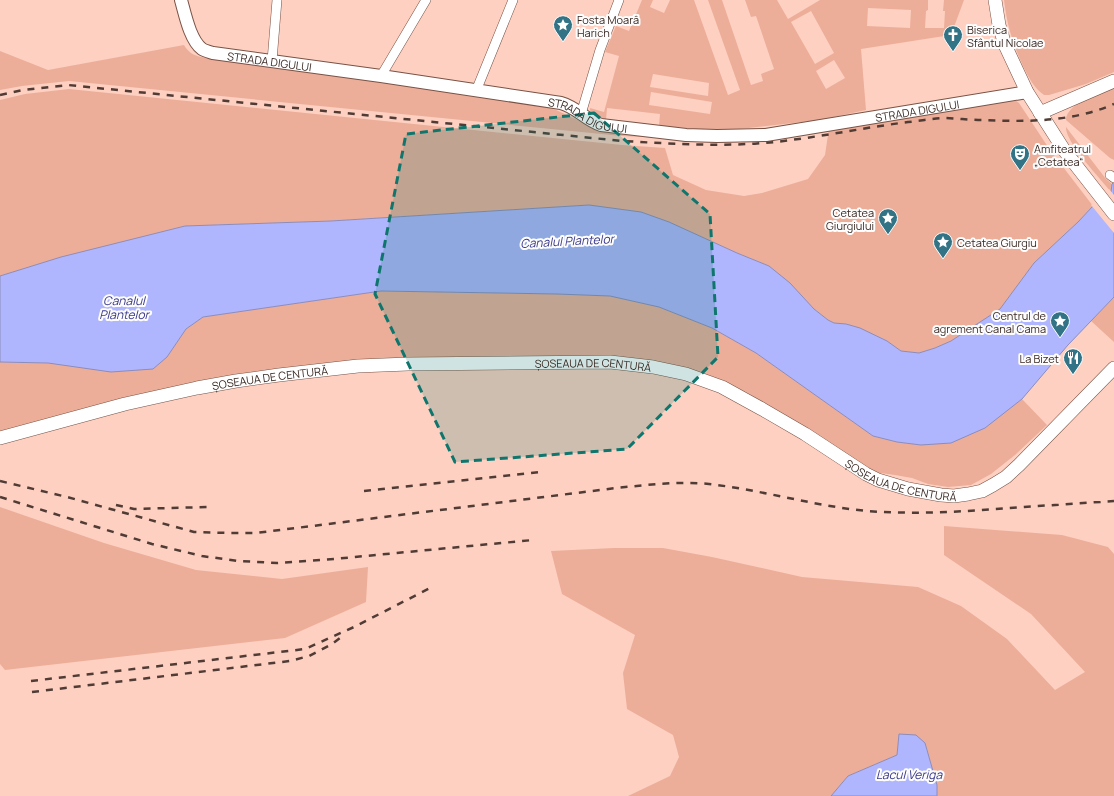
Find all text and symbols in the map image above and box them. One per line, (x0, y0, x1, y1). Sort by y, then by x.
place label: Fosta Moară Harich (577, 12, 639, 40)
place icon: Fosta Moară Harich (552, 14, 574, 42)
place label: Biserica Sfântul Nicolae (967, 22, 1044, 50)
church icon: Biserica Sfântul Nicolae (942, 24, 964, 52)
street label: STRADA DIGULUI (227, 48, 313, 74)
street label: STRADA DIGULUI (547, 94, 628, 136)
street label: STRADA DIGULUI (874, 96, 960, 124)
place label: Amfiteatrul „Cetatea“ (1034, 141, 1091, 169)
theatre icon: Amfiteatrul „Cetatea“ (1009, 143, 1031, 171)
place label: Cetatea Giurgiului (826, 205, 874, 233)
place icon: Cetatea Giurgiului (877, 207, 899, 235)
water label: Canalul Plantelor (520, 230, 616, 252)
place icon: Cetatea Giurgiu (932, 231, 954, 259)
place label: Cetatea Giurgiu (957, 235, 1037, 250)
water label: Canalul Plantelor (99, 292, 150, 323)
place label: Centrul de agrement Canal Cama (934, 308, 1047, 336)
place icon: Centrul de agrement Canal Cama (1049, 310, 1071, 338)
restaurant icon: La Bizet (1062, 347, 1084, 375)
place label: La Bizet (1020, 351, 1059, 366)
street label: ȘOSEAUA DE CENTURĂ (535, 354, 652, 374)
street label: ȘOSEAUA DE CENTURĂ (211, 362, 329, 393)
street label: ȘOSEAUA DE CENTURĂ (843, 455, 957, 504)
water label: Lacul Veriga (876, 766, 943, 783)

